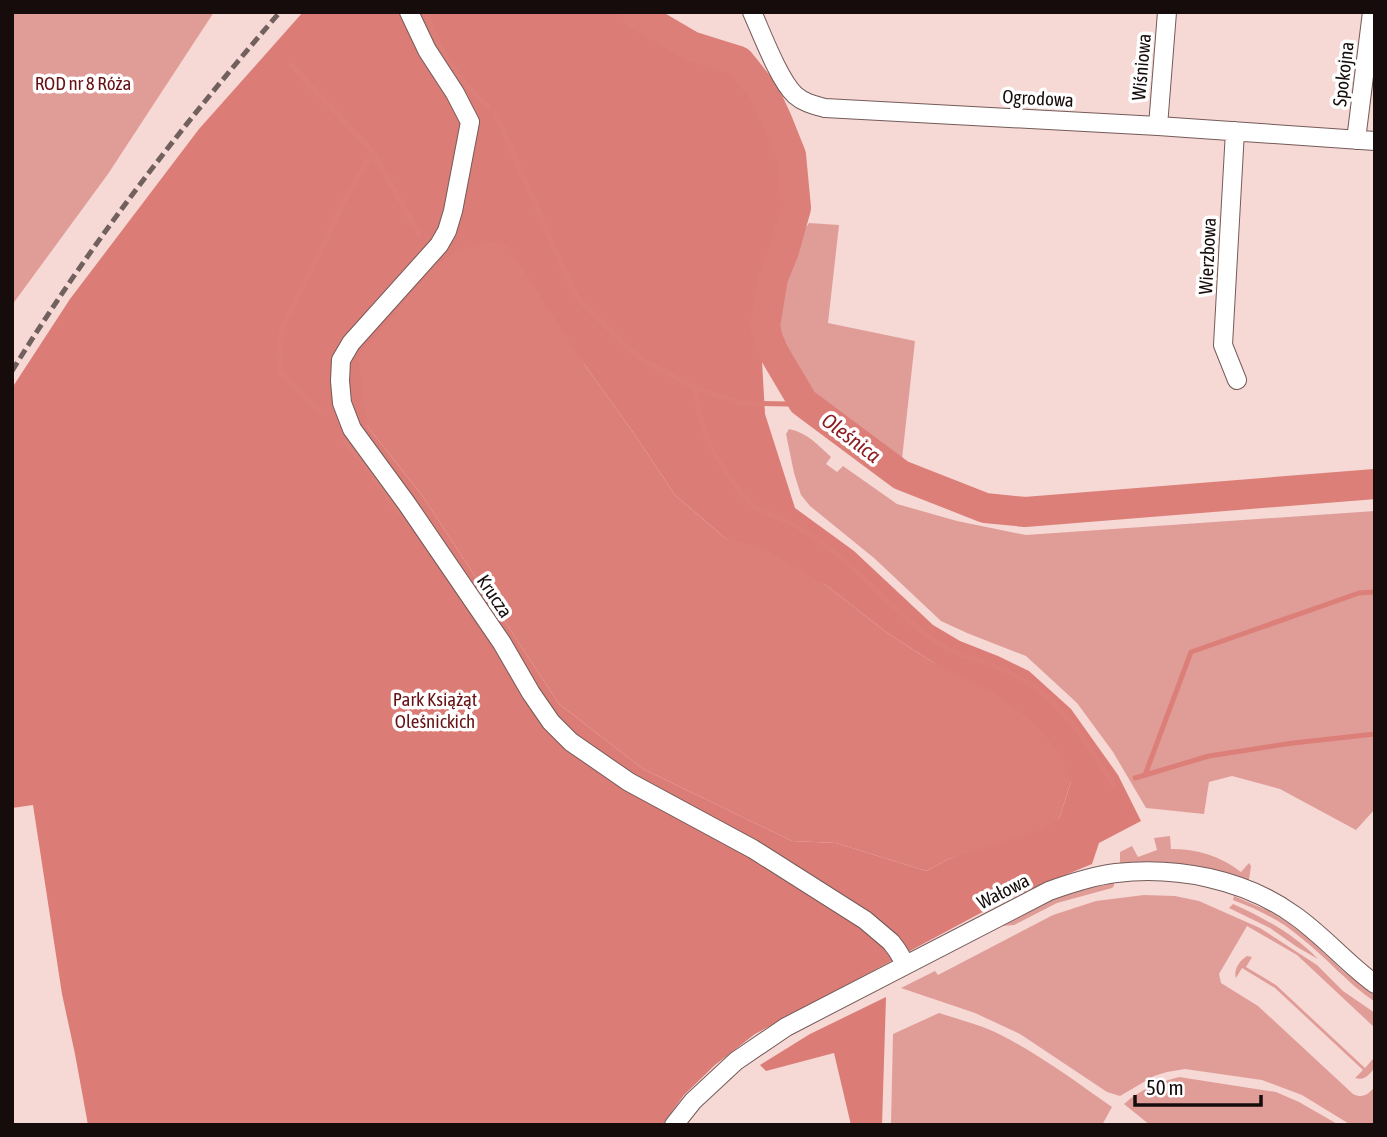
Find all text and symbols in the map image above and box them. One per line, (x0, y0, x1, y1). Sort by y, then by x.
street label: Wiśniowa (1127, 33, 1155, 101)
street label: Spokojna (1328, 40, 1358, 108)
park label: ROD nr 8 Róża (35, 72, 131, 94)
street label: Ogrodowa (1002, 85, 1074, 111)
street label: Wierzbowa (1194, 217, 1220, 295)
water label: Oleśnica (818, 407, 886, 467)
street label: Krucza (473, 570, 517, 622)
park label: Park Książąt Oleśnickich (393, 688, 477, 732)
street label: Wałowa (973, 869, 1033, 913)
scale bar (1135, 1064, 1261, 1108)
text: 50 m (1146, 1075, 1184, 1099)

